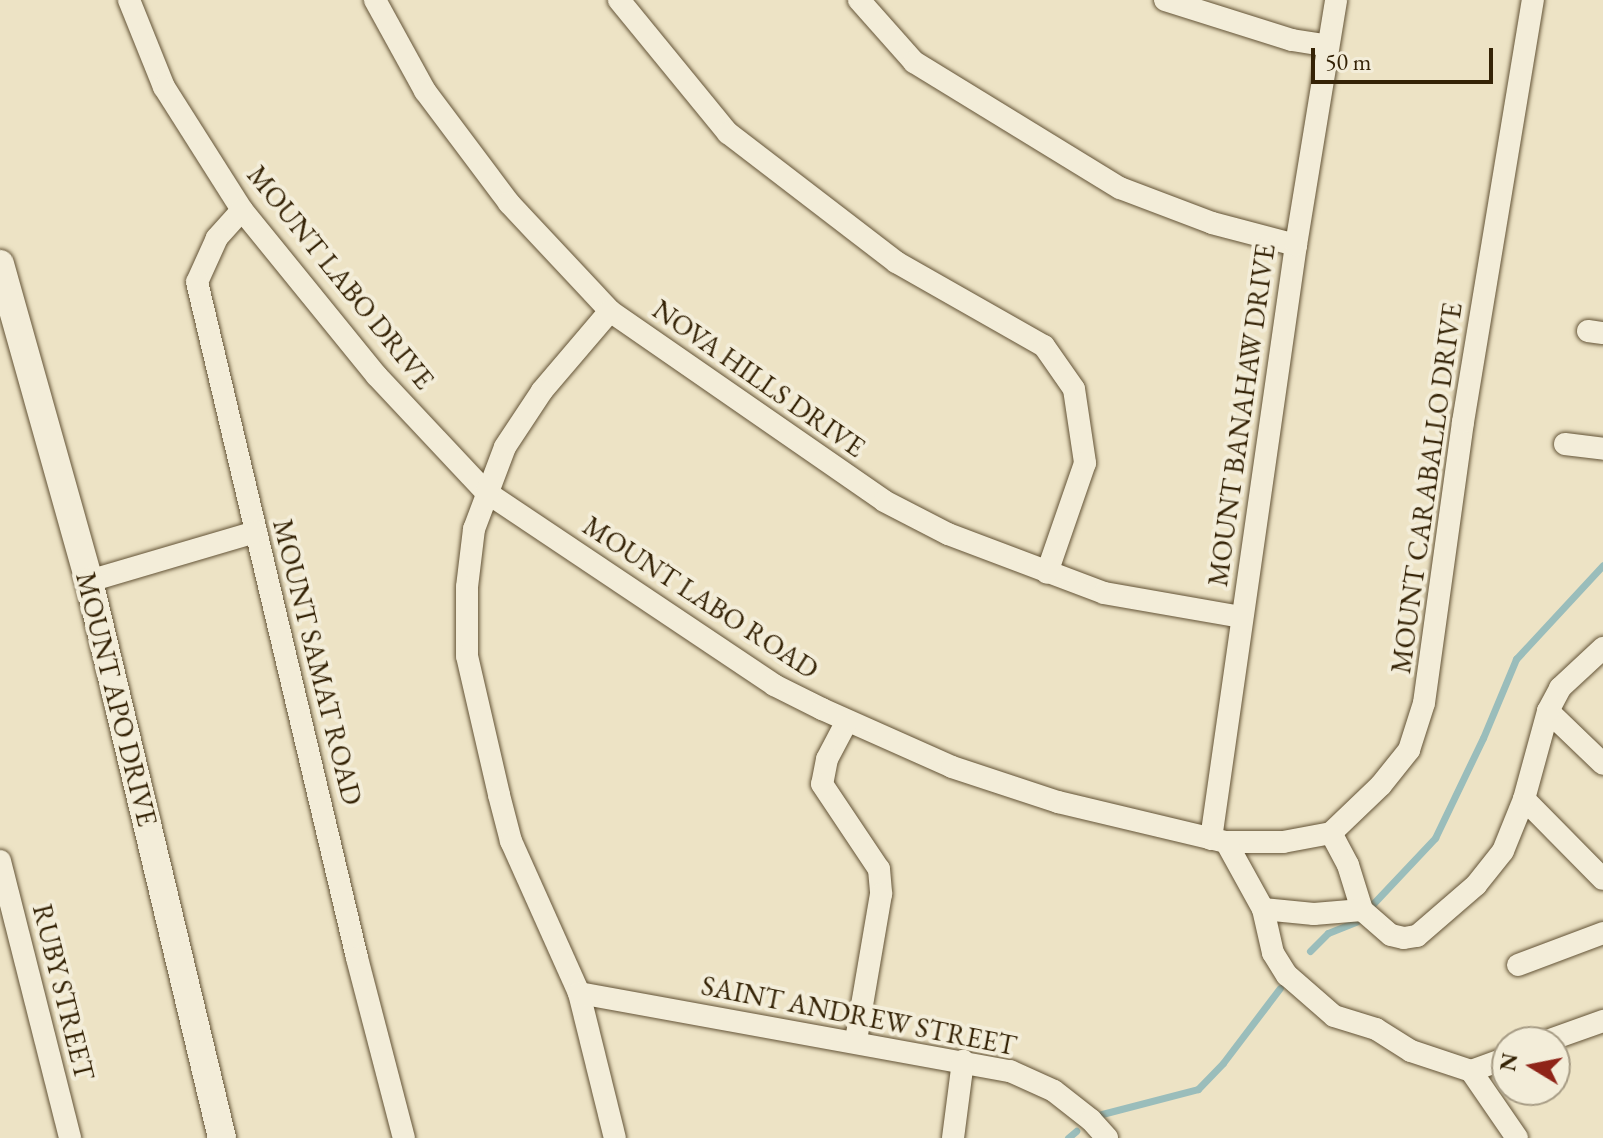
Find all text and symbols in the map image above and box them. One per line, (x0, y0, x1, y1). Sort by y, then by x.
scale bar (1315, 32, 1497, 82)
text: 50 m (1325, 46, 1372, 77)
street label: MOUNT LABO DRIVE (240, 158, 442, 396)
street label: MOUNT BANAHAW DRIVE (1200, 241, 1282, 589)
street label: NOVA HILLS DRIVE (646, 292, 872, 464)
street label: MOUNT CARABALLO DRIVE (1383, 300, 1469, 676)
street label: MOUNT LABO ROAD (577, 508, 825, 686)
street label: MOUNT SAMAT ROAD (266, 516, 370, 808)
street label: MOUNT APO DRIVE (69, 568, 165, 830)
street label: RUBY STREET (26, 900, 102, 1084)
street label: SAINT ANDREW STREET (699, 968, 1019, 1062)
north arrow (1491, 1026, 1571, 1106)
text: N (1493, 1051, 1525, 1073)

